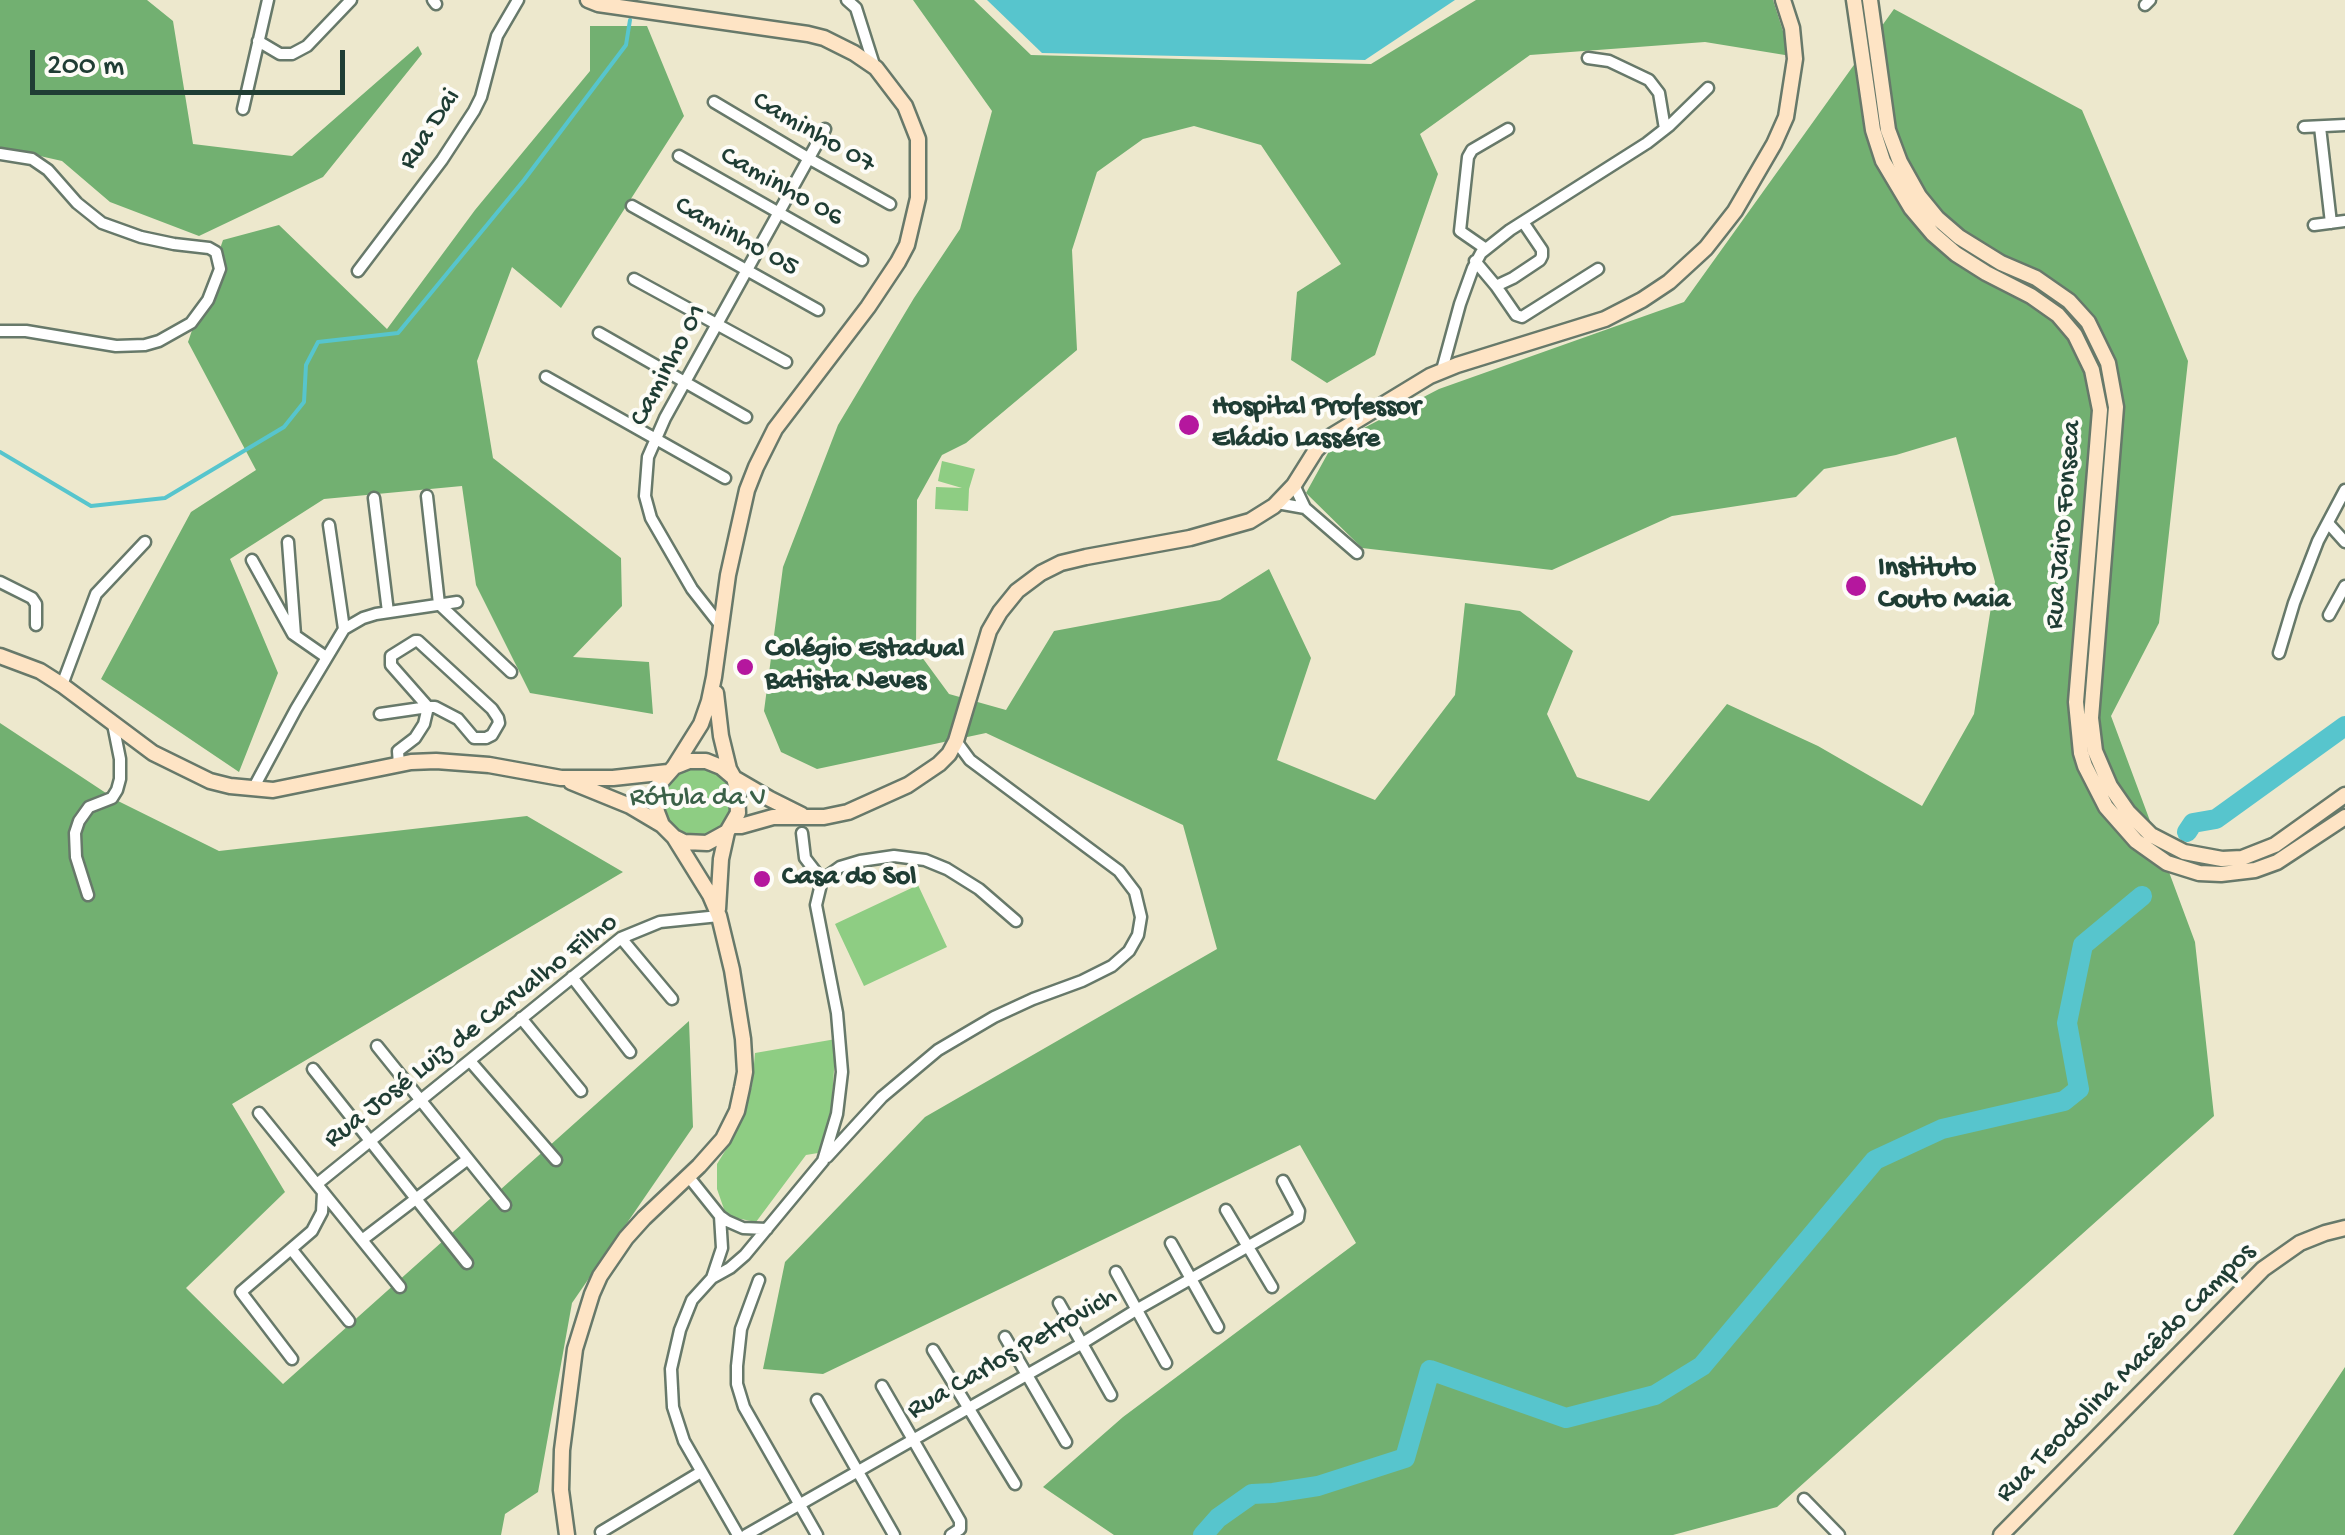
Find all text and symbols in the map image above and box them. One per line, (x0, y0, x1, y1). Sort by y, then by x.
scale bar (35, 30, 350, 92)
text: 200 m (47, 50, 124, 85)
street label: Rua Dai (392, 83, 470, 177)
street label: Caminho 07 (745, 85, 881, 183)
street label: Caminho 06 (713, 140, 849, 236)
street label: Caminho 05 (668, 190, 804, 286)
street label: Caminho 01 (624, 299, 716, 433)
place label: Hospital Professor Eládio Lassére (1212, 392, 1420, 458)
marker: Hospital Professor Eládio Lassére (1176, 412, 1202, 438)
street label: Rua Jairo Fonseca (2039, 419, 2091, 631)
place label: Instituto Couto Maia (1878, 553, 2010, 619)
marker: Instituto Couto Maia (1843, 573, 1869, 599)
place label: Colégio Estadual Batista Neves (765, 634, 964, 700)
marker: Colégio Estadual Batista Neves (734, 656, 756, 678)
park label: Rótula da V (630, 783, 766, 817)
place label: Casa do Sol (782, 862, 916, 896)
marker: Casa do Sol (751, 868, 773, 890)
street label: Rua José Luiz de Carvalho Filho (318, 907, 626, 1157)
street label: Rua Teodolina Macêdo Campos (1990, 1237, 2264, 1511)
street label: Rua Carlos Petrovich (902, 1281, 1124, 1429)

